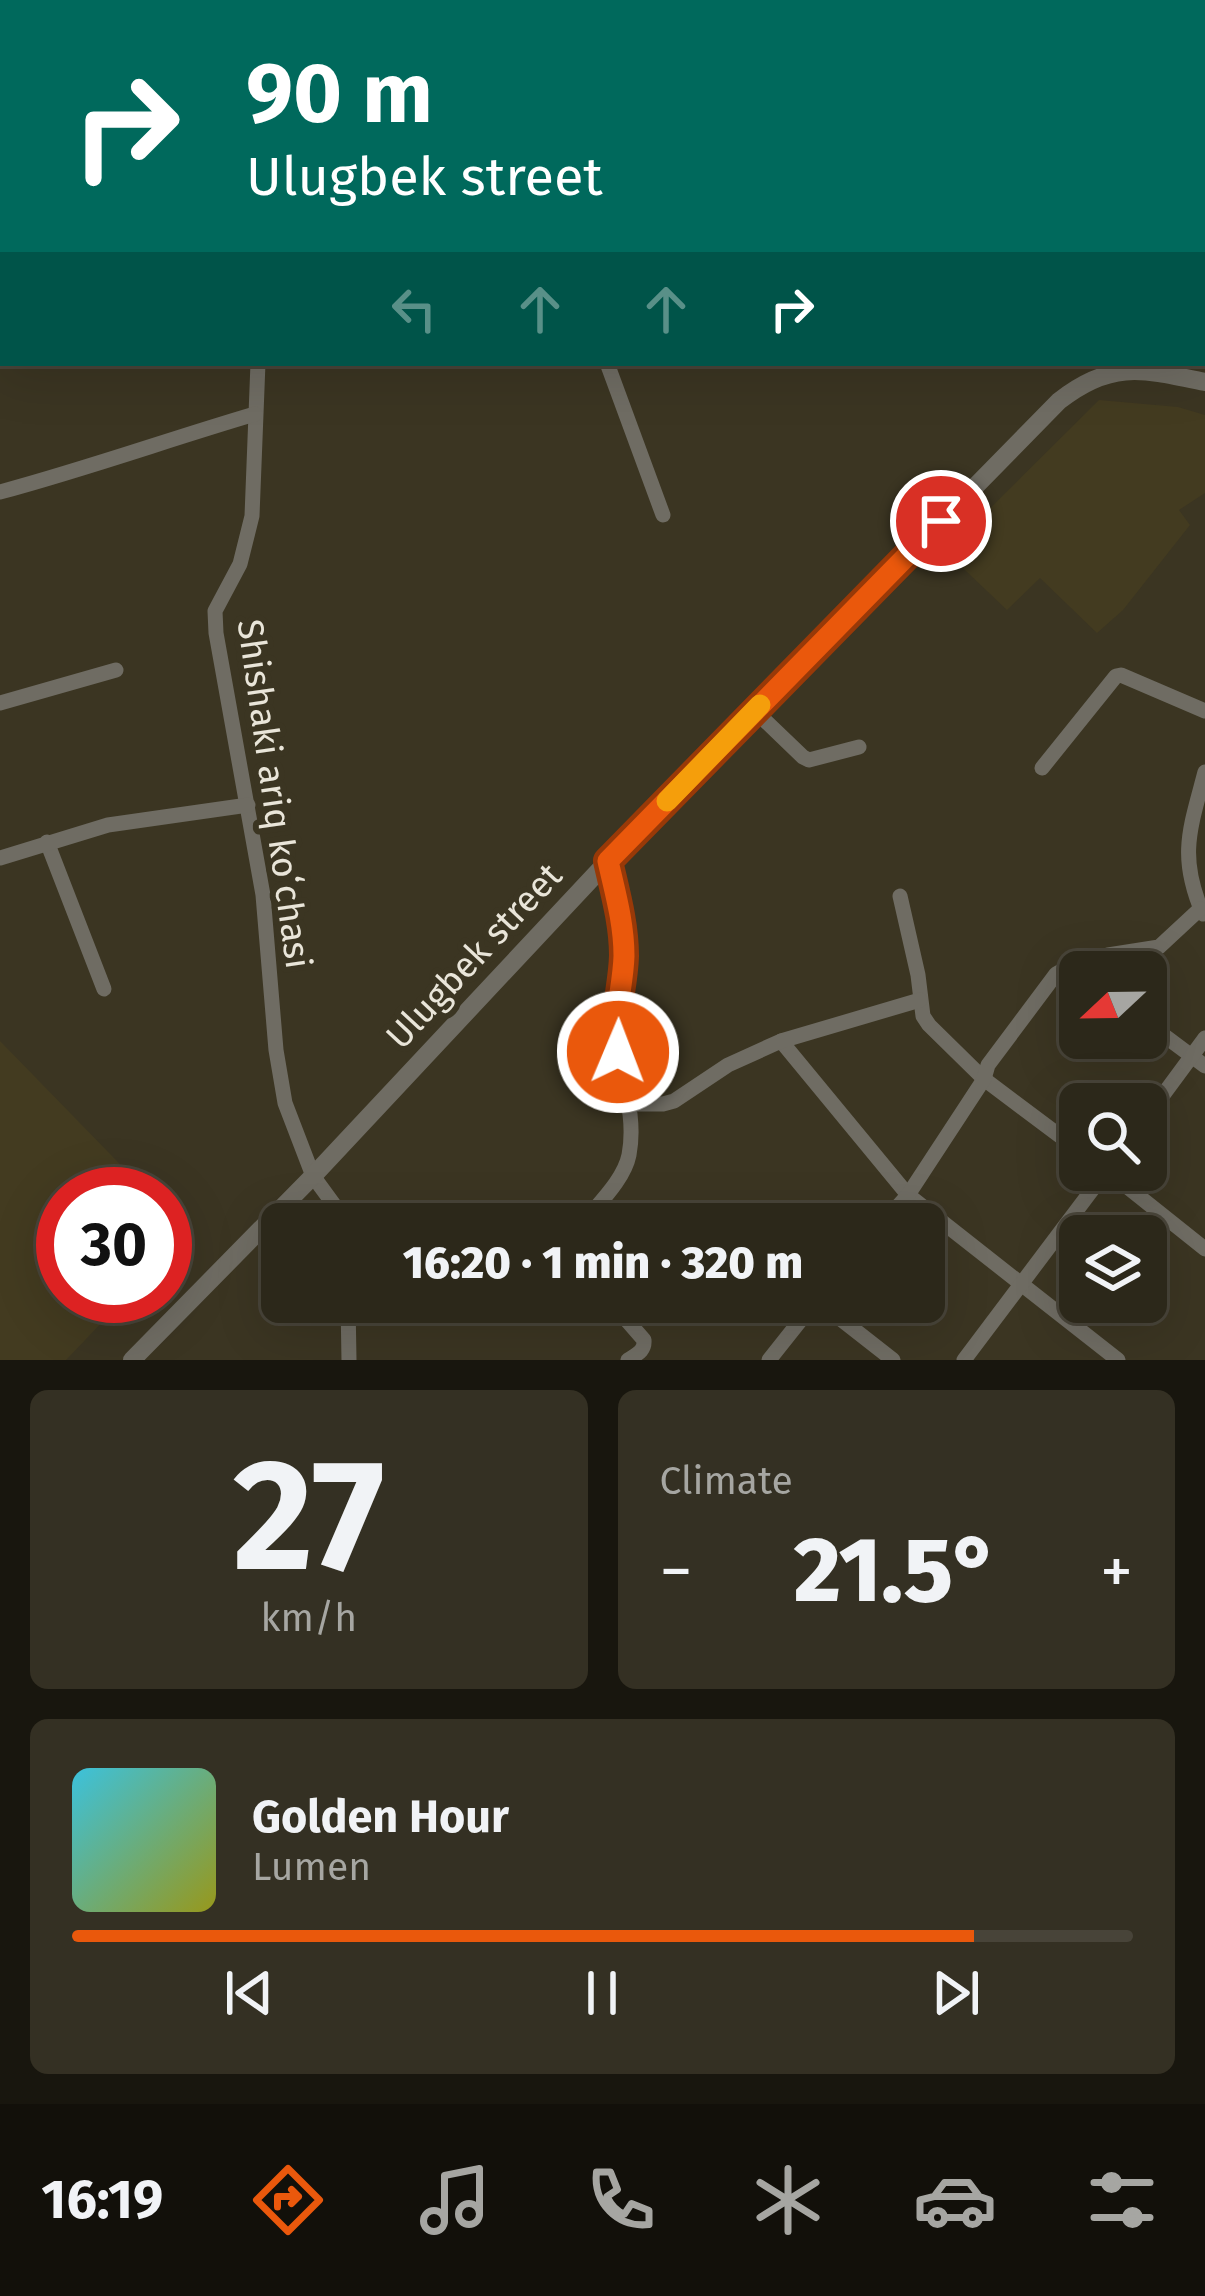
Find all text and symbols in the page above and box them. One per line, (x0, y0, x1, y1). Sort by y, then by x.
text: 90 m (246, 43, 433, 144)
icon: right (48, 48, 204, 204)
text: Ulugbek street (246, 145, 603, 209)
icon: left (381, 276, 447, 342)
icon: ahead (507, 276, 573, 342)
icon: ahead (633, 276, 699, 342)
icon: right (759, 276, 825, 342)
pin (890, 470, 992, 572)
icon: arrive (908, 488, 974, 554)
street label: Shishaki ariq koʻchasi (228, 617, 320, 971)
street label: Ulugbek street (377, 854, 571, 1058)
north arrow (1059, 951, 1167, 1059)
map controls (1059, 951, 1167, 1323)
position arrow (555, 989, 681, 1115)
button: search (1059, 1083, 1167, 1191)
speed limit sign: 30 (36, 1167, 192, 1323)
button: layers (1059, 1215, 1167, 1323)
text: 16:20 · 1 min · 320 m (403, 1236, 803, 1290)
text: 27 (233, 1423, 385, 1610)
text: Climate (660, 1458, 793, 1504)
text: 21.5° (794, 1517, 999, 1625)
text: − (660, 1532, 693, 1611)
text: + (1100, 1532, 1133, 1611)
text: km/h (260, 1595, 357, 1641)
text: Golden Hour (252, 1790, 509, 1844)
text: Lumen (252, 1844, 371, 1890)
icon: previous (216, 1960, 282, 2026)
icon: pause (569, 1960, 635, 2026)
icon: next (923, 1960, 989, 2026)
icon: directions (246, 2158, 330, 2242)
icon: music (413, 2158, 497, 2242)
icon: phone (579, 2158, 663, 2242)
icon: climate (746, 2158, 830, 2242)
icon: car (913, 2158, 997, 2242)
icon: filters (1080, 2158, 1164, 2242)
text: 16:19 (41, 2168, 163, 2232)

